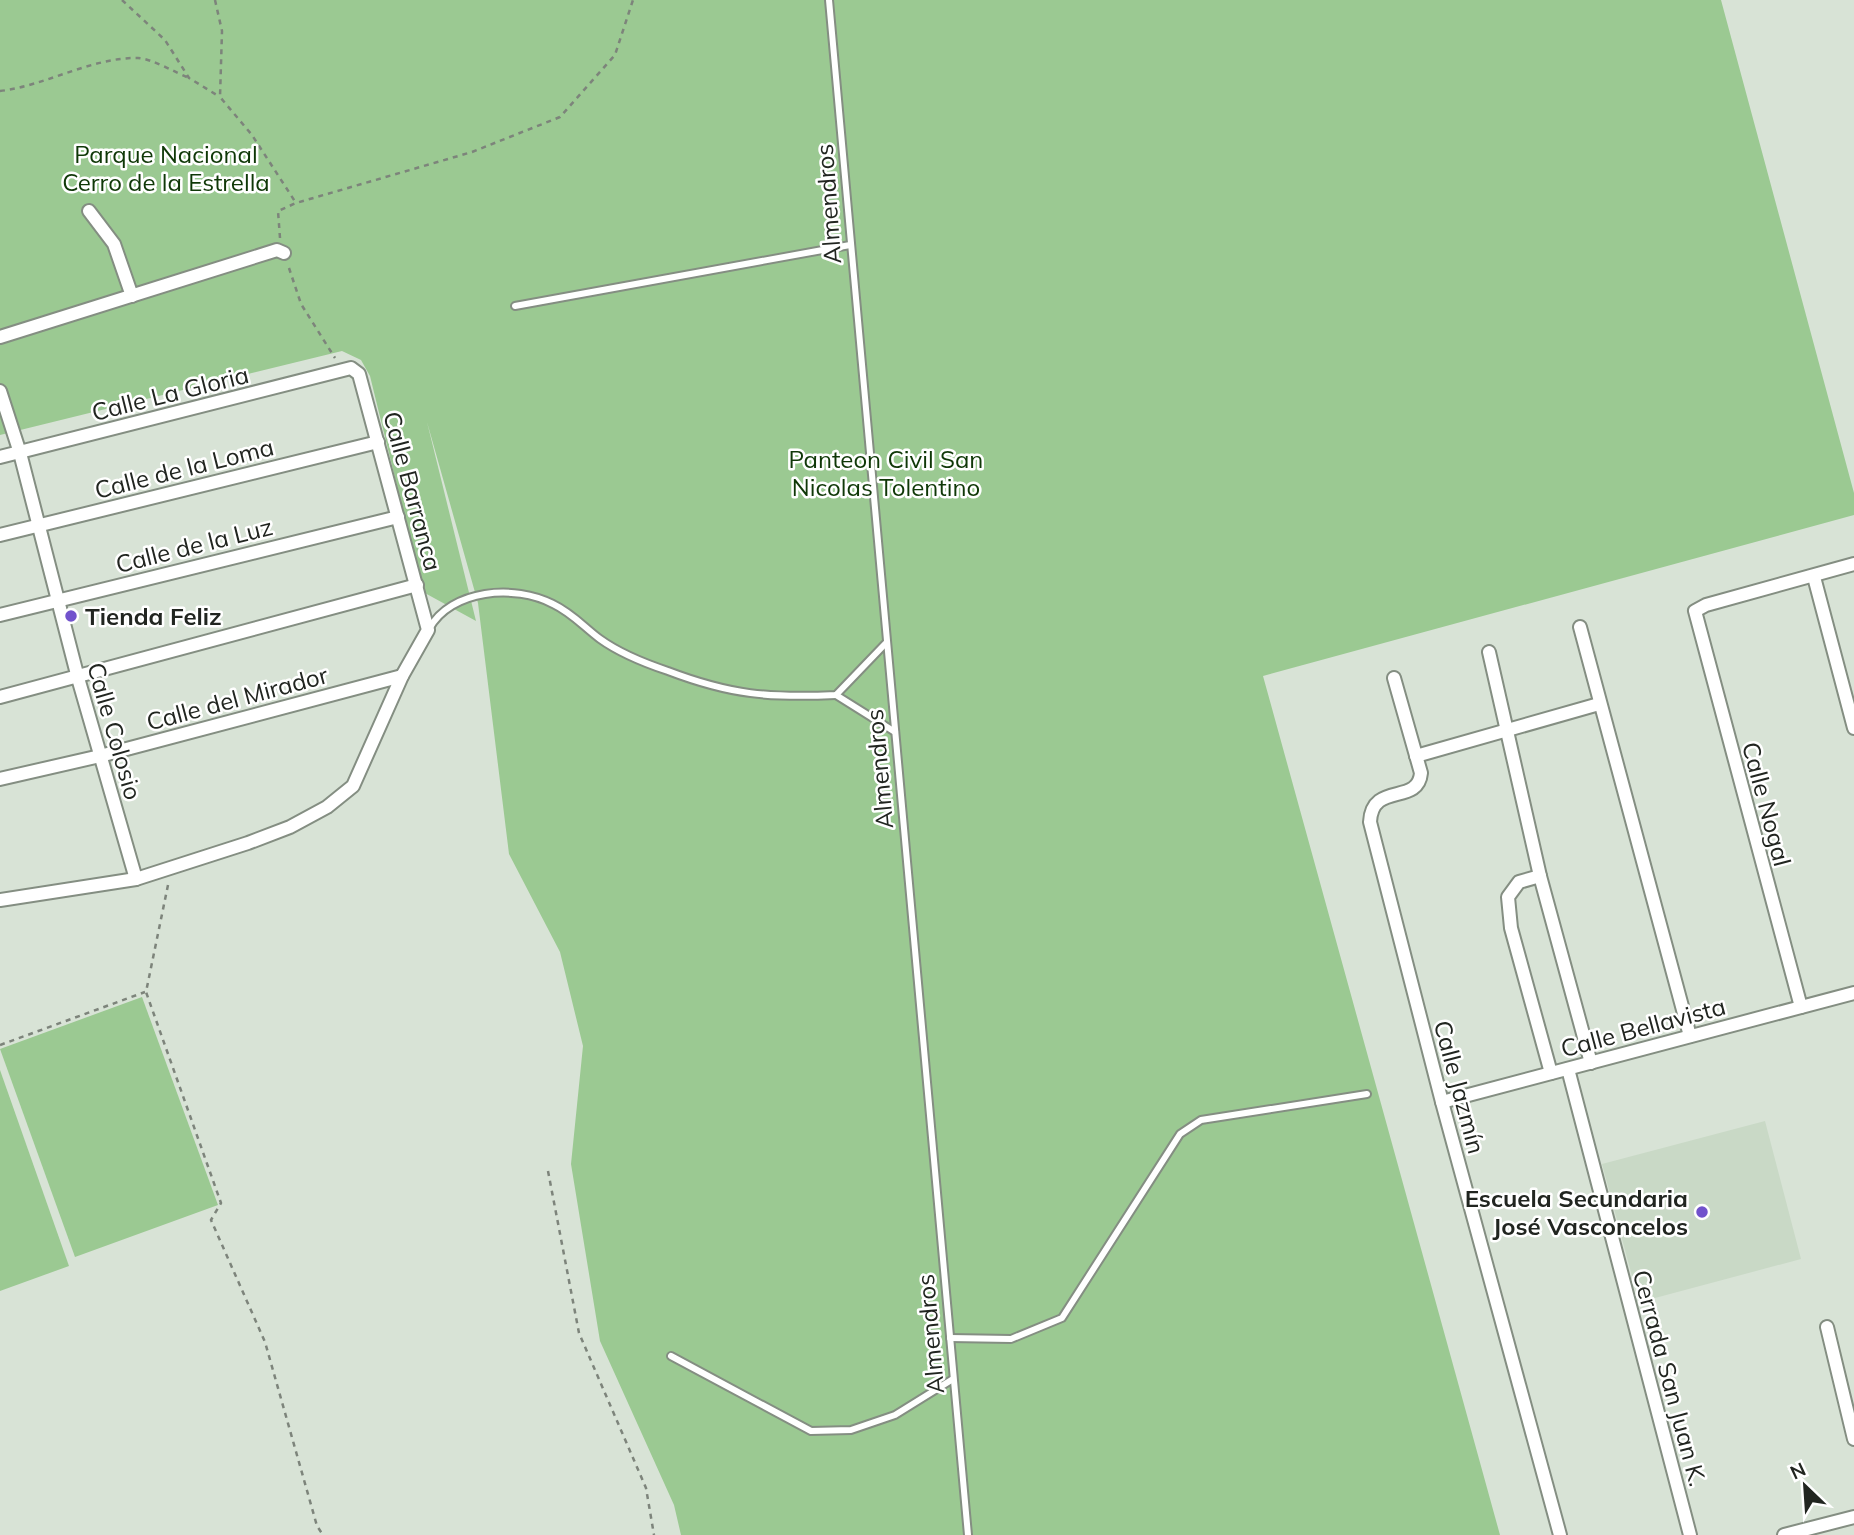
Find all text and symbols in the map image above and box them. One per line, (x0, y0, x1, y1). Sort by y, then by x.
park label: Parque Nacional Cerro de la Estrella (62, 139, 270, 197)
street label: Almendros (809, 143, 847, 265)
street label: Calle La Gloria (88, 359, 252, 427)
street label: Calle Barranca (377, 408, 449, 574)
street label: Calle de la Loma (91, 431, 277, 505)
park label: Panteon Civil San Nicolas Tolentino (789, 444, 983, 502)
street label: Calle de la Luz (113, 511, 275, 579)
place label: Tienda Feliz (85, 601, 222, 631)
marker: Tienda Feliz (63, 608, 79, 624)
street label: Calle Colosio (81, 659, 149, 803)
street label: Calle del Mirador (143, 659, 331, 737)
street label: Almendros (859, 708, 899, 830)
street label: Calle Nogal (1736, 739, 1798, 869)
street label: Calle Bellavista (1557, 991, 1729, 1063)
street label: Calle Jazmín (1428, 1017, 1492, 1157)
place label: Escuela Secundaria José Vasconcelos (1465, 1183, 1688, 1241)
marker: Escuela Secundaria José Vasconcelos (1694, 1204, 1710, 1220)
street label: Cerrada San Juan K. (1627, 1267, 1713, 1489)
street label: Almendros (910, 1273, 950, 1395)
north arrow (1770, 1451, 1840, 1521)
text: N (1786, 1457, 1809, 1485)

